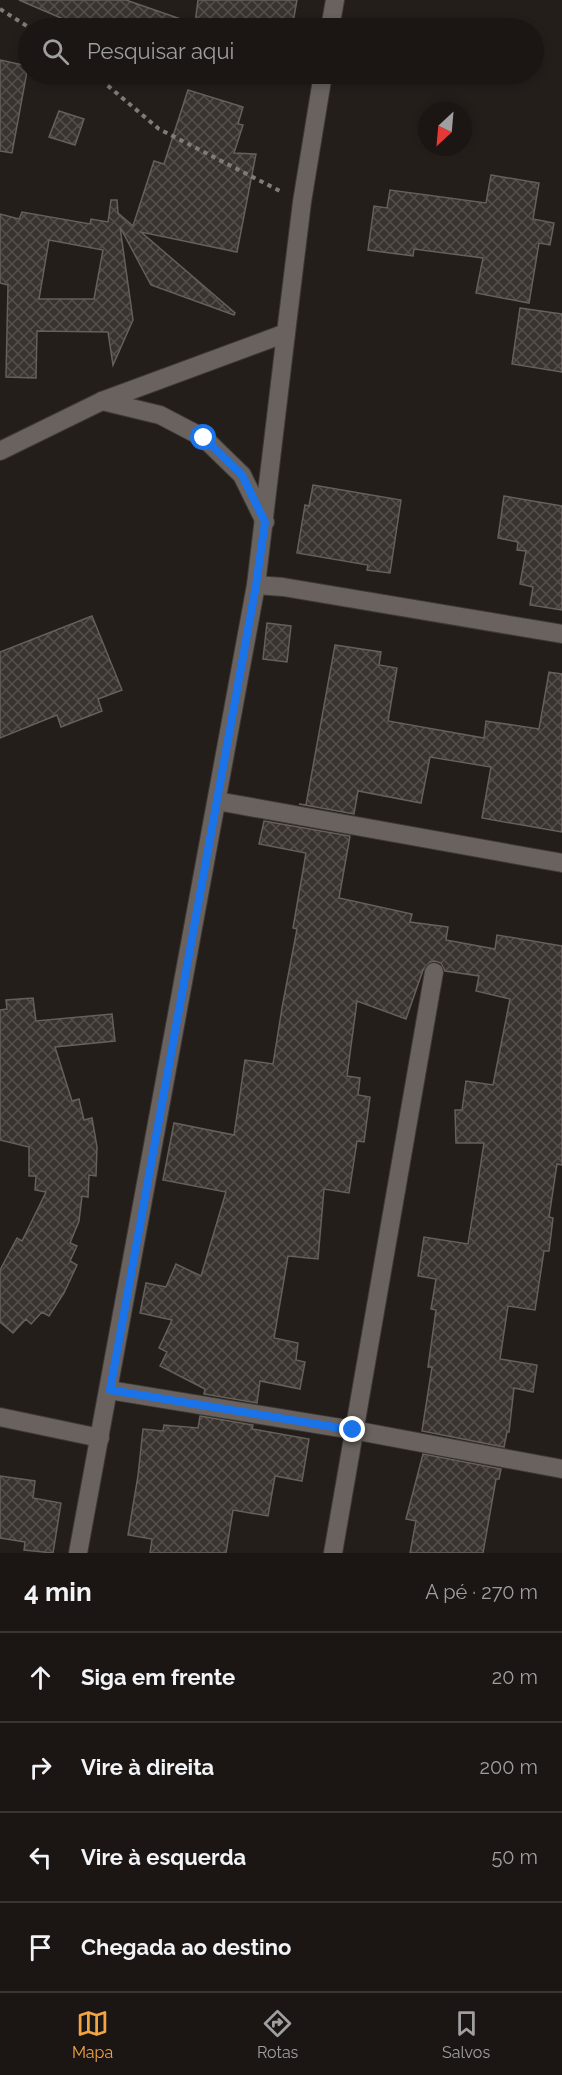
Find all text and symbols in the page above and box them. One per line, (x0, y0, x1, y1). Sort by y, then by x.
search box (18, 18, 544, 84)
icon: search (39, 35, 72, 68)
text: Pesquisar aqui (87, 38, 234, 64)
north arrow (418, 102, 472, 156)
route start (190, 424, 216, 450)
route end (339, 1416, 365, 1442)
text: 4 min (24, 1577, 92, 1607)
text: A pé · 270 m (425, 1580, 538, 1604)
icon: ahead (24, 1661, 57, 1694)
text: Siga em frente (81, 1664, 235, 1690)
text: 20 m (492, 1665, 538, 1689)
icon: right (24, 1751, 57, 1784)
text: Vire à direita (81, 1754, 214, 1780)
text: 200 m (480, 1755, 538, 1779)
icon: left (24, 1841, 57, 1874)
text: Vire à esquerda (81, 1844, 246, 1870)
text: 50 m (491, 1845, 538, 1869)
icon: arrive (24, 1931, 57, 1964)
text: Chegada ao destino (81, 1934, 291, 1960)
tab: Mapa (72, 2007, 113, 2062)
tab: Rotas (257, 2007, 298, 2062)
tab: Salvos (442, 2007, 490, 2062)

